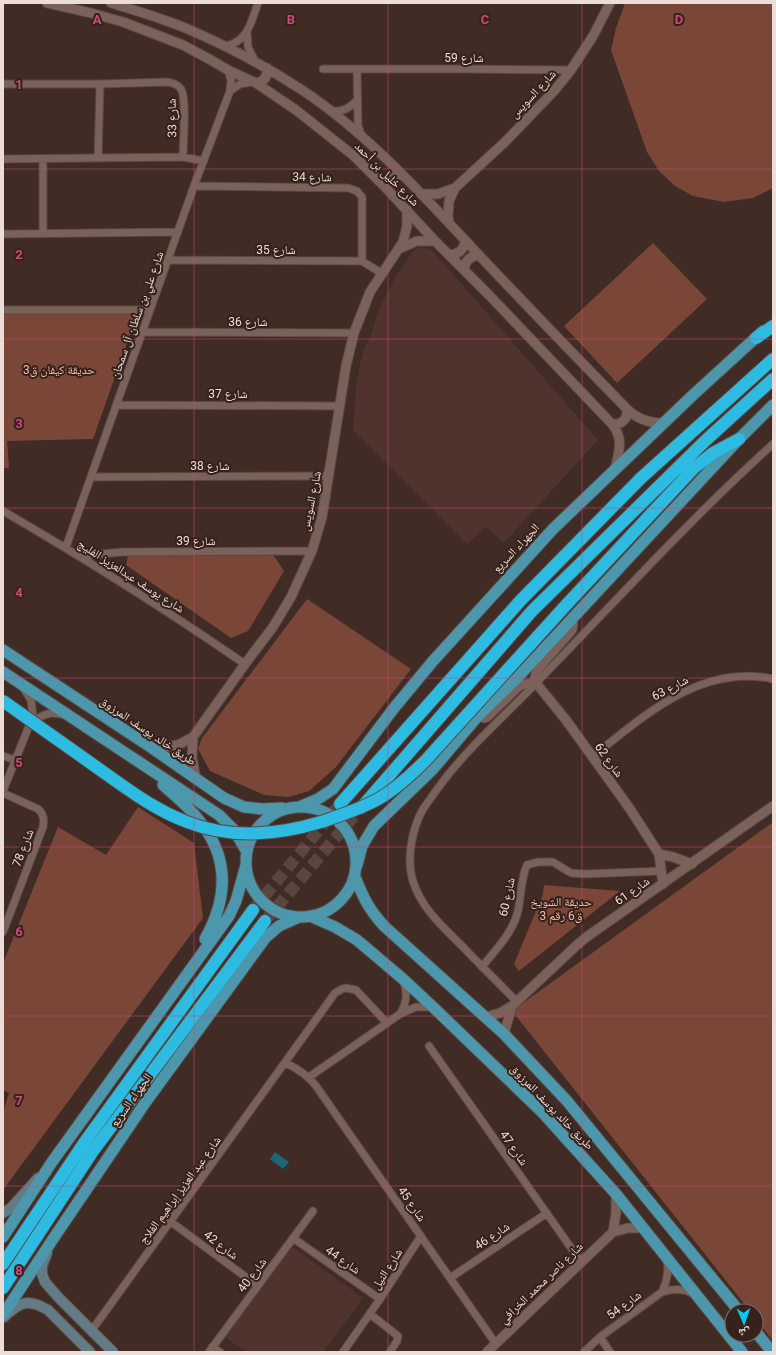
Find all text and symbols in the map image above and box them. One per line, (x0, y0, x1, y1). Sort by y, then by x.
text: A (93, 12, 102, 27)
text: B (287, 12, 295, 27)
text: C (481, 12, 490, 27)
text: D (675, 12, 683, 27)
street label: شارع 59 (444, 51, 484, 66)
street label: شارع السويس (507, 67, 560, 122)
text: 1 (15, 77, 23, 92)
street label: شارع 33 (165, 98, 180, 138)
street label: شارع خليل بن أحمد (351, 139, 422, 210)
street label: شارع 34 (292, 170, 332, 185)
street label: شارع 35 (256, 243, 296, 258)
text: 2 (15, 247, 23, 262)
street label: شارع علي بن سلطان آل سمحان (107, 249, 169, 382)
street label: شارع 36 (228, 315, 268, 330)
park label: حديقة كيفان ق3 (23, 363, 95, 377)
street label: شارع 37 (208, 387, 248, 402)
text: 3 (15, 416, 23, 431)
street label: شارع 38 (190, 459, 230, 474)
street label: شارع السويس (298, 470, 325, 533)
street label: الجهراء السريع (490, 520, 542, 576)
street label: 39 شارع (176, 534, 216, 549)
street label: شارع يوسف عبدالعزيز الفليج (75, 536, 187, 617)
text: 4 (15, 585, 23, 600)
street label: شارع 63 (649, 673, 691, 704)
street label: طريق خالد يوسف المرزوق (97, 694, 199, 769)
street label: شارع 62 (591, 740, 626, 781)
text: 5 (15, 755, 23, 770)
street label: شارع 78 (9, 827, 38, 869)
street label: شارع 61 (612, 874, 653, 909)
street label: شارع 60 (496, 876, 519, 918)
park label: حديقة الشويخ ق6 رقم 3 (530, 895, 592, 924)
text: 6 (15, 924, 23, 939)
street label: طريق خالد يوسف المرزوق (508, 1061, 596, 1153)
street label: الجهراء السريع (108, 1071, 155, 1130)
text: 7 (15, 1093, 23, 1108)
street label: شارع 47 (496, 1128, 531, 1169)
street label: شارع عبد العزيز إبراهيم الفلاج (136, 1133, 225, 1247)
street label: شارع 45 (394, 1184, 429, 1225)
street label: شارع 46 (472, 1219, 513, 1254)
street label: شارع 42 (200, 1228, 241, 1263)
street label: شارع ناصر محمد الخرافي (496, 1239, 588, 1329)
street label: شارع 44 (322, 1243, 363, 1278)
street label: شارع النيل (369, 1246, 406, 1293)
street label: شارع 40 (235, 1255, 270, 1296)
text: 8 (15, 1263, 23, 1278)
street label: شارع 54 (604, 1288, 645, 1323)
north arrow (724, 1303, 764, 1343)
text: ش (738, 1325, 750, 1339)

